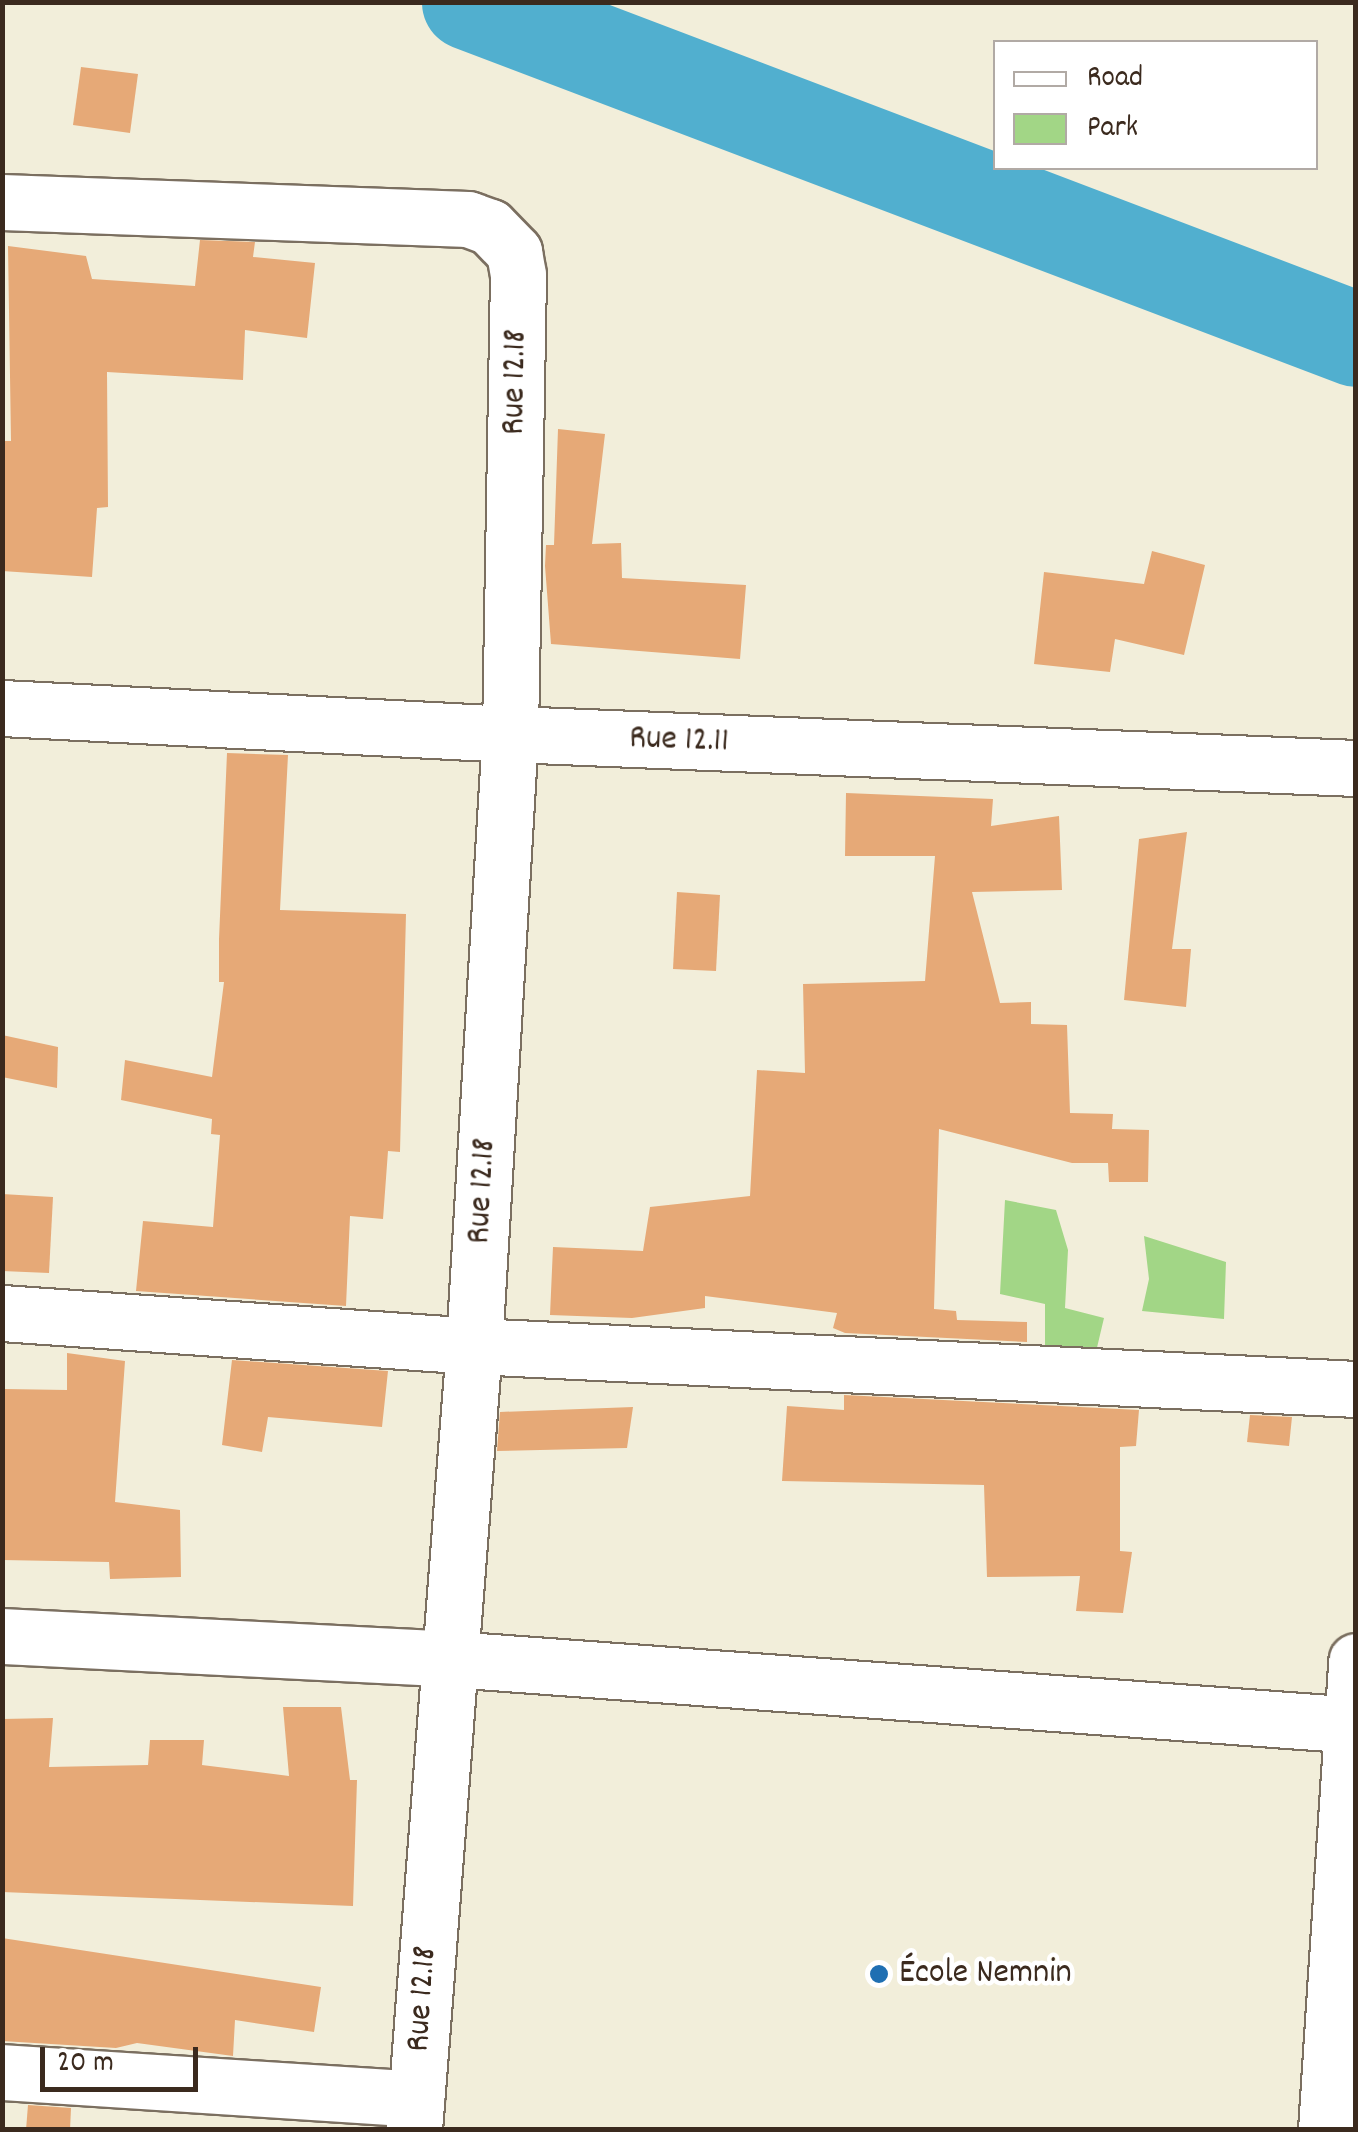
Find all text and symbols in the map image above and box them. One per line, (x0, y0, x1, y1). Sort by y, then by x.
legend (993, 40, 1318, 170)
text: Road (1087, 58, 1143, 101)
text: Park (1087, 108, 1138, 151)
street label: Rue 12.18 (494, 329, 538, 435)
street label: Rue 12.11 (628, 718, 730, 764)
street label: Rue 12.18 (459, 1137, 507, 1245)
street label: Rue 12.18 (398, 1945, 448, 2053)
place label: École Nemnin (899, 1953, 1072, 1995)
marker: École Nemnin (868, 1963, 890, 1985)
scale bar (45, 2027, 202, 2089)
text: 20 m (57, 2043, 114, 2086)

